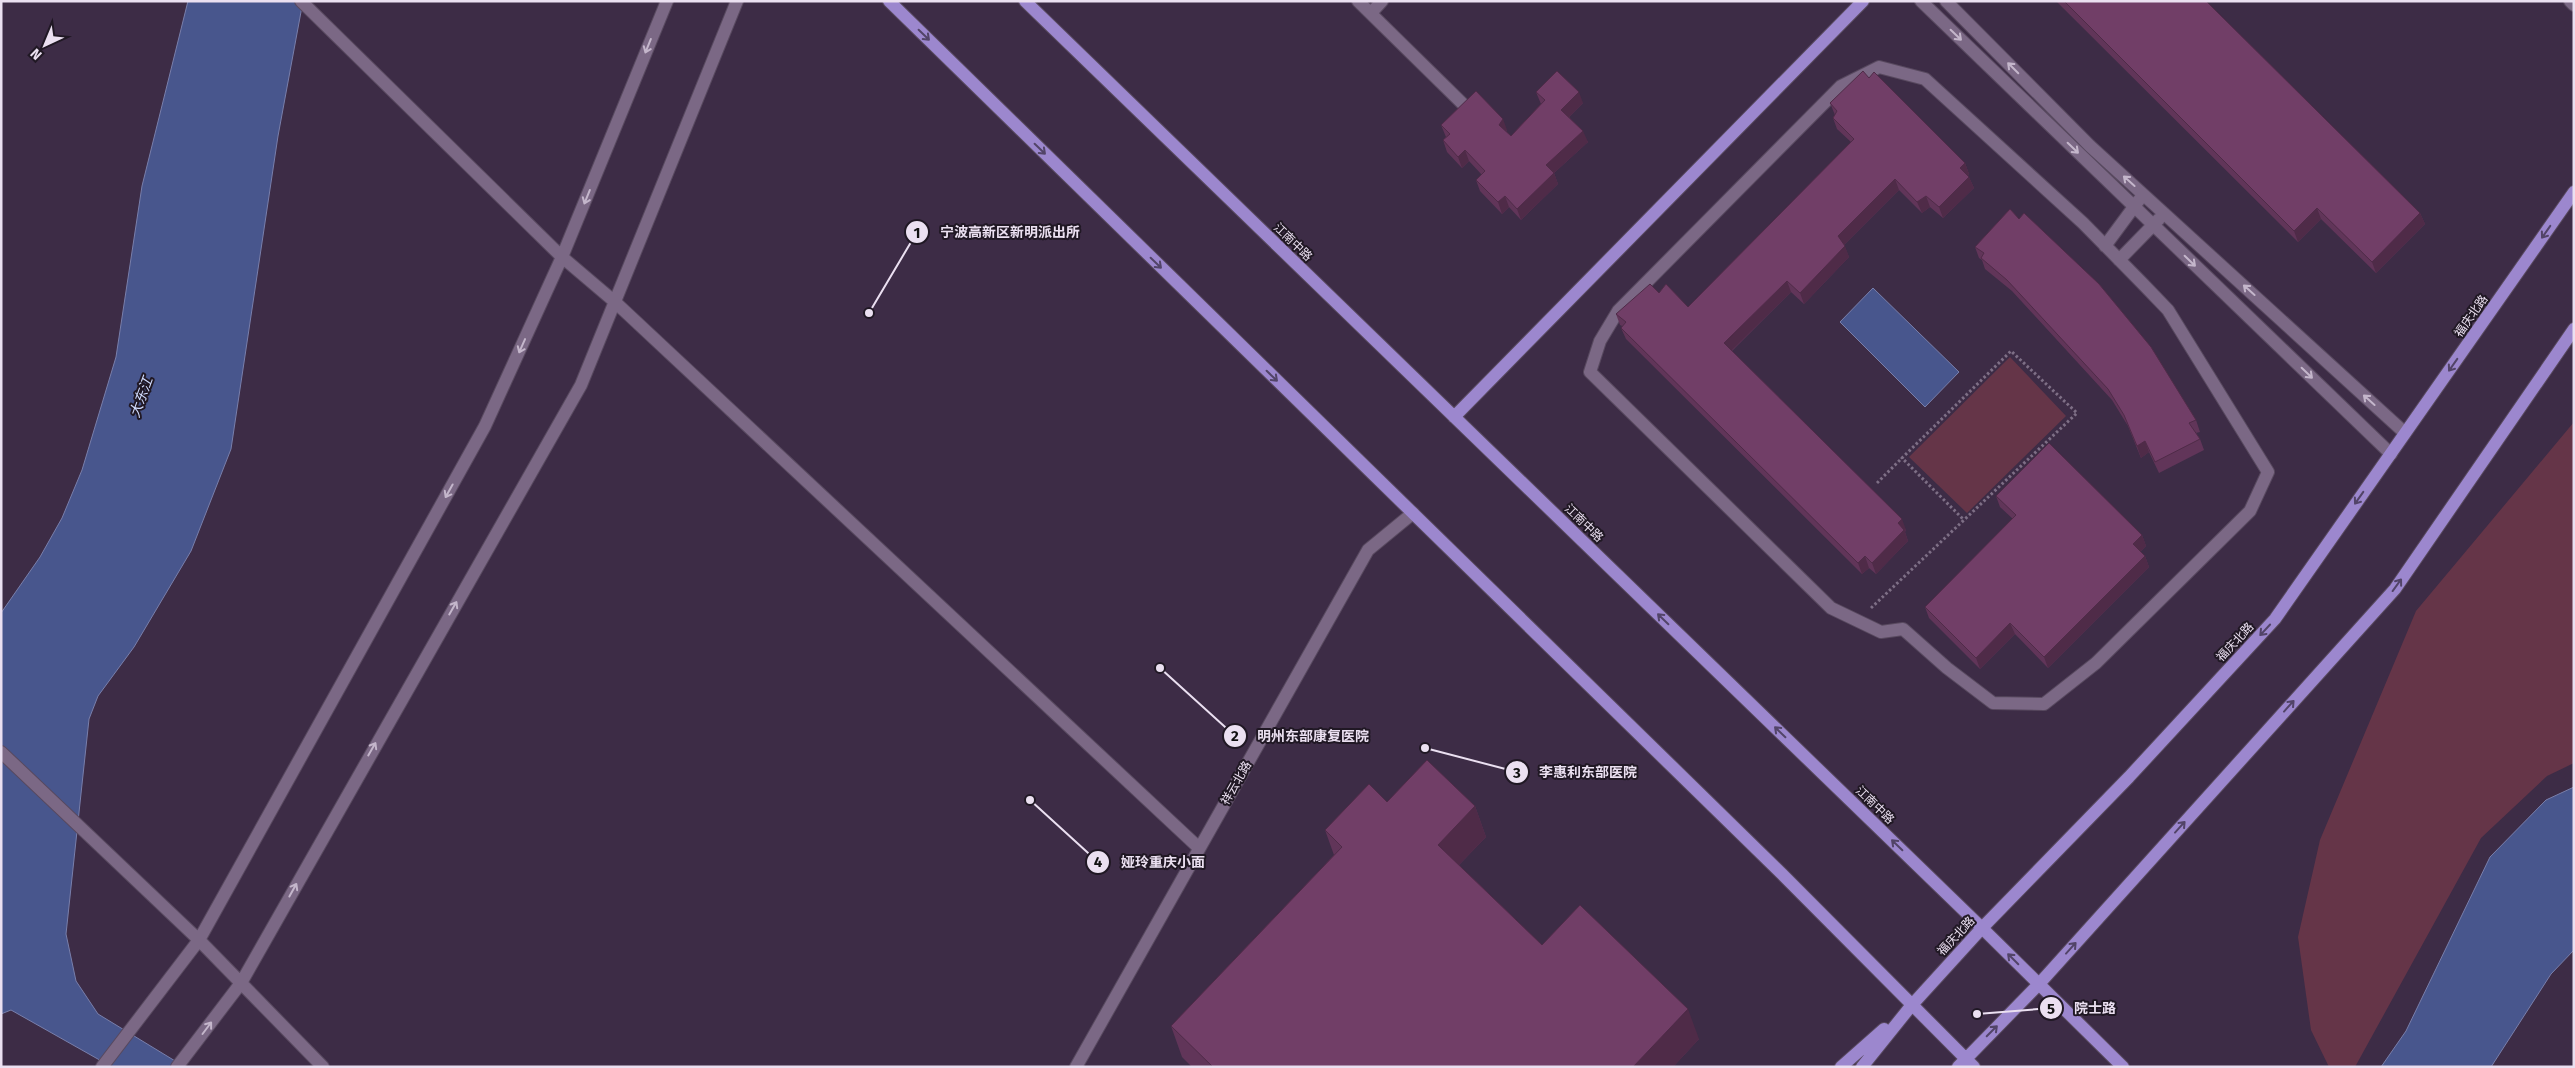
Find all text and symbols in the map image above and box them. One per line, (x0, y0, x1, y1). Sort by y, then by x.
north arrow (20, 20, 70, 70)
one-way arrow (918, 29, 930, 41)
one-way arrow (1950, 29, 1963, 41)
one-way arrow (643, 38, 653, 53)
text: N (27, 45, 46, 63)
one-way arrow (2007, 62, 2019, 74)
one-way arrow (2067, 142, 2080, 154)
one-way arrow (1034, 143, 1046, 155)
one-way arrow (2123, 175, 2136, 187)
one-way arrow (582, 189, 591, 204)
callout: 宁波高新区新明派出所 (905, 218, 1090, 247)
street label: 江南中路 (1271, 220, 1315, 264)
text: 1 (914, 224, 920, 242)
text: 宁波高新区新明派出所 (940, 224, 1080, 241)
one-way arrow (2541, 225, 2551, 239)
one-way arrow (2184, 255, 2197, 267)
one-way arrow (1150, 256, 1162, 269)
one-way arrow (2243, 285, 2256, 296)
street label: 福庆北路 (2451, 292, 2491, 340)
one-way arrow (517, 338, 526, 353)
one-way arrow (2448, 358, 2458, 372)
one-way arrow (2301, 367, 2314, 379)
one-way arrow (1266, 370, 1279, 382)
water label: 大东江 (126, 373, 157, 420)
one-way arrow (2363, 394, 2376, 406)
one-way arrow (444, 483, 453, 498)
one-way arrow (2354, 491, 2364, 505)
street label: 江南中路 (1562, 501, 1606, 545)
one-way arrow (2392, 578, 2402, 592)
one-way arrow (449, 601, 459, 615)
one-way arrow (1657, 613, 1670, 625)
street label: 福庆北路 (2214, 620, 2256, 664)
one-way arrow (2259, 624, 2270, 637)
one-way arrow (2283, 700, 2295, 713)
callout: 明州东部康复医院 (1222, 722, 1379, 751)
one-way arrow (1774, 726, 1786, 738)
text: 2 (1231, 727, 1239, 745)
text: 明州东部康复医院 (1257, 728, 1369, 745)
one-way arrow (368, 742, 378, 756)
callout: 李惠利东部医院 (1504, 758, 1647, 787)
street label: 祥云北路 (1218, 759, 1254, 807)
text: 3 (1512, 764, 1521, 782)
text: 李惠利东部医院 (1539, 764, 1637, 781)
street label: 江南中路 (1853, 783, 1897, 827)
one-way arrow (2174, 820, 2186, 833)
one-way arrow (1891, 839, 1903, 851)
callout: 娅玲重庆小面 (1086, 848, 1215, 877)
text: 4 (1094, 853, 1103, 871)
text: 娅玲重庆小面 (1121, 854, 1205, 871)
one-way arrow (288, 884, 298, 898)
street label: 福庆北路 (1935, 914, 1977, 958)
one-way arrow (2065, 941, 2077, 954)
one-way arrow (2007, 952, 2019, 965)
callout: 院士路 (2039, 994, 2126, 1023)
text: 5 (2047, 1000, 2055, 1018)
text: 院士路 (2074, 1000, 2116, 1017)
one-way arrow (202, 1021, 212, 1035)
one-way arrow (1985, 1025, 1998, 1037)

